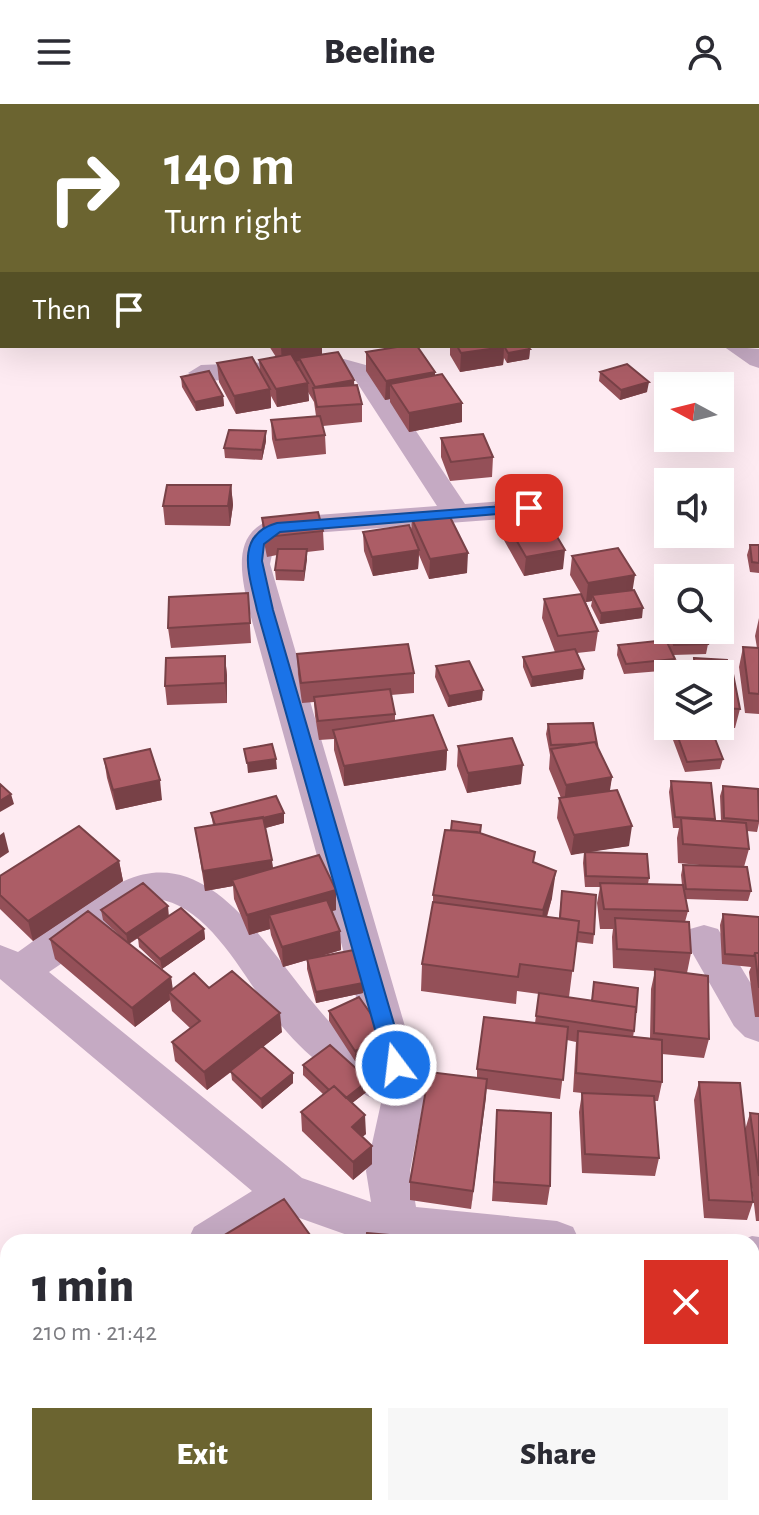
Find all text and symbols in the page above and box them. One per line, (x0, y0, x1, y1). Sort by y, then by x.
icon: menu (32, 30, 76, 74)
icon: person (683, 30, 727, 74)
text: Beeline (324, 34, 435, 70)
icon: right (32, 136, 136, 240)
text: 140 m (164, 139, 295, 195)
text: Turn right (164, 204, 301, 240)
icon: arrive (107, 288, 151, 332)
text: Then (32, 295, 91, 325)
north arrow (654, 372, 734, 452)
map controls (654, 372, 734, 740)
button: sound (654, 468, 734, 548)
pin (495, 474, 563, 542)
icon: arrive (507, 486, 551, 530)
button: search (654, 564, 734, 644)
button: layers (654, 660, 734, 740)
position arrow (354, 1023, 438, 1107)
button: close (644, 1260, 728, 1344)
text: 1 min (32, 1263, 134, 1311)
text: 210 m · 21:42 (32, 1319, 157, 1345)
button: Exit (32, 1408, 372, 1500)
button: Share (388, 1408, 728, 1500)

